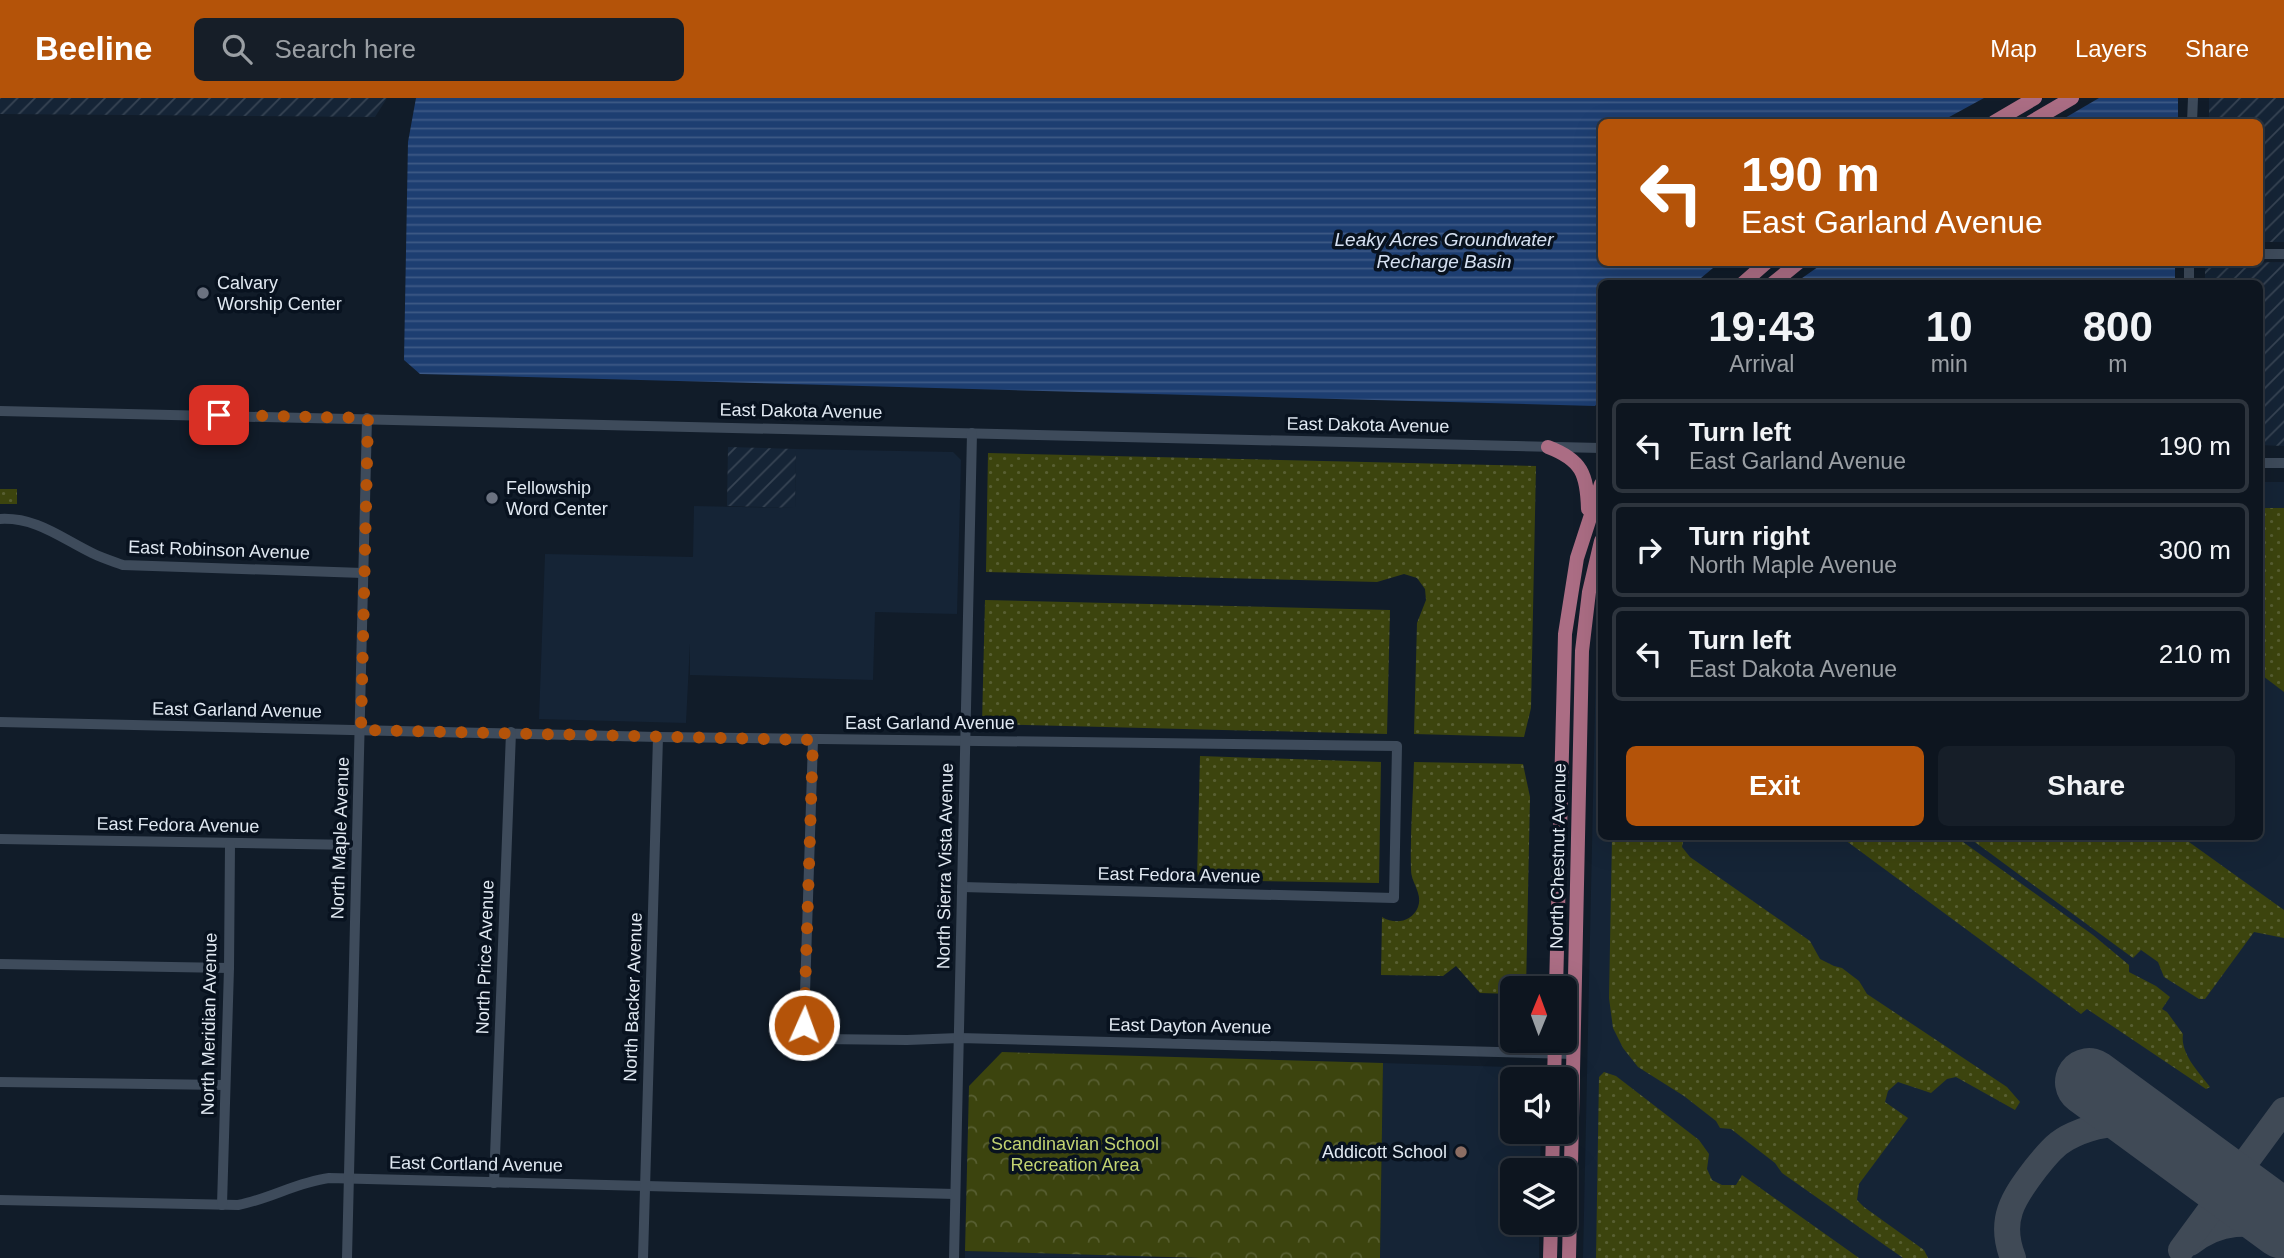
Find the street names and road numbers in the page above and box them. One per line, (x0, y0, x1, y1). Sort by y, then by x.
street label: East Dakota Avenue (719, 400, 883, 422)
street label: East Dakota Avenue (1286, 414, 1450, 436)
street label: East Robinson Avenue (128, 537, 310, 563)
street label: East Garland Avenue (152, 699, 322, 721)
street label: East Garland Avenue (845, 713, 1015, 733)
street label: North Maple Avenue (327, 756, 353, 920)
street label: North Sierra Vista Avenue (933, 763, 957, 969)
street label: North Chestnut Avenue (1546, 763, 1570, 949)
street label: East Fedora Avenue (96, 814, 260, 836)
street label: East Fedora Avenue (1097, 864, 1261, 886)
street label: North Price Avenue (472, 879, 498, 1035)
street label: North Backer Avenue (620, 912, 646, 1082)
street label: North Meridian Avenue (197, 932, 221, 1116)
street label: East Dayton Avenue (1108, 1015, 1272, 1037)
street label: East Cortland Avenue (389, 1152, 563, 1176)

